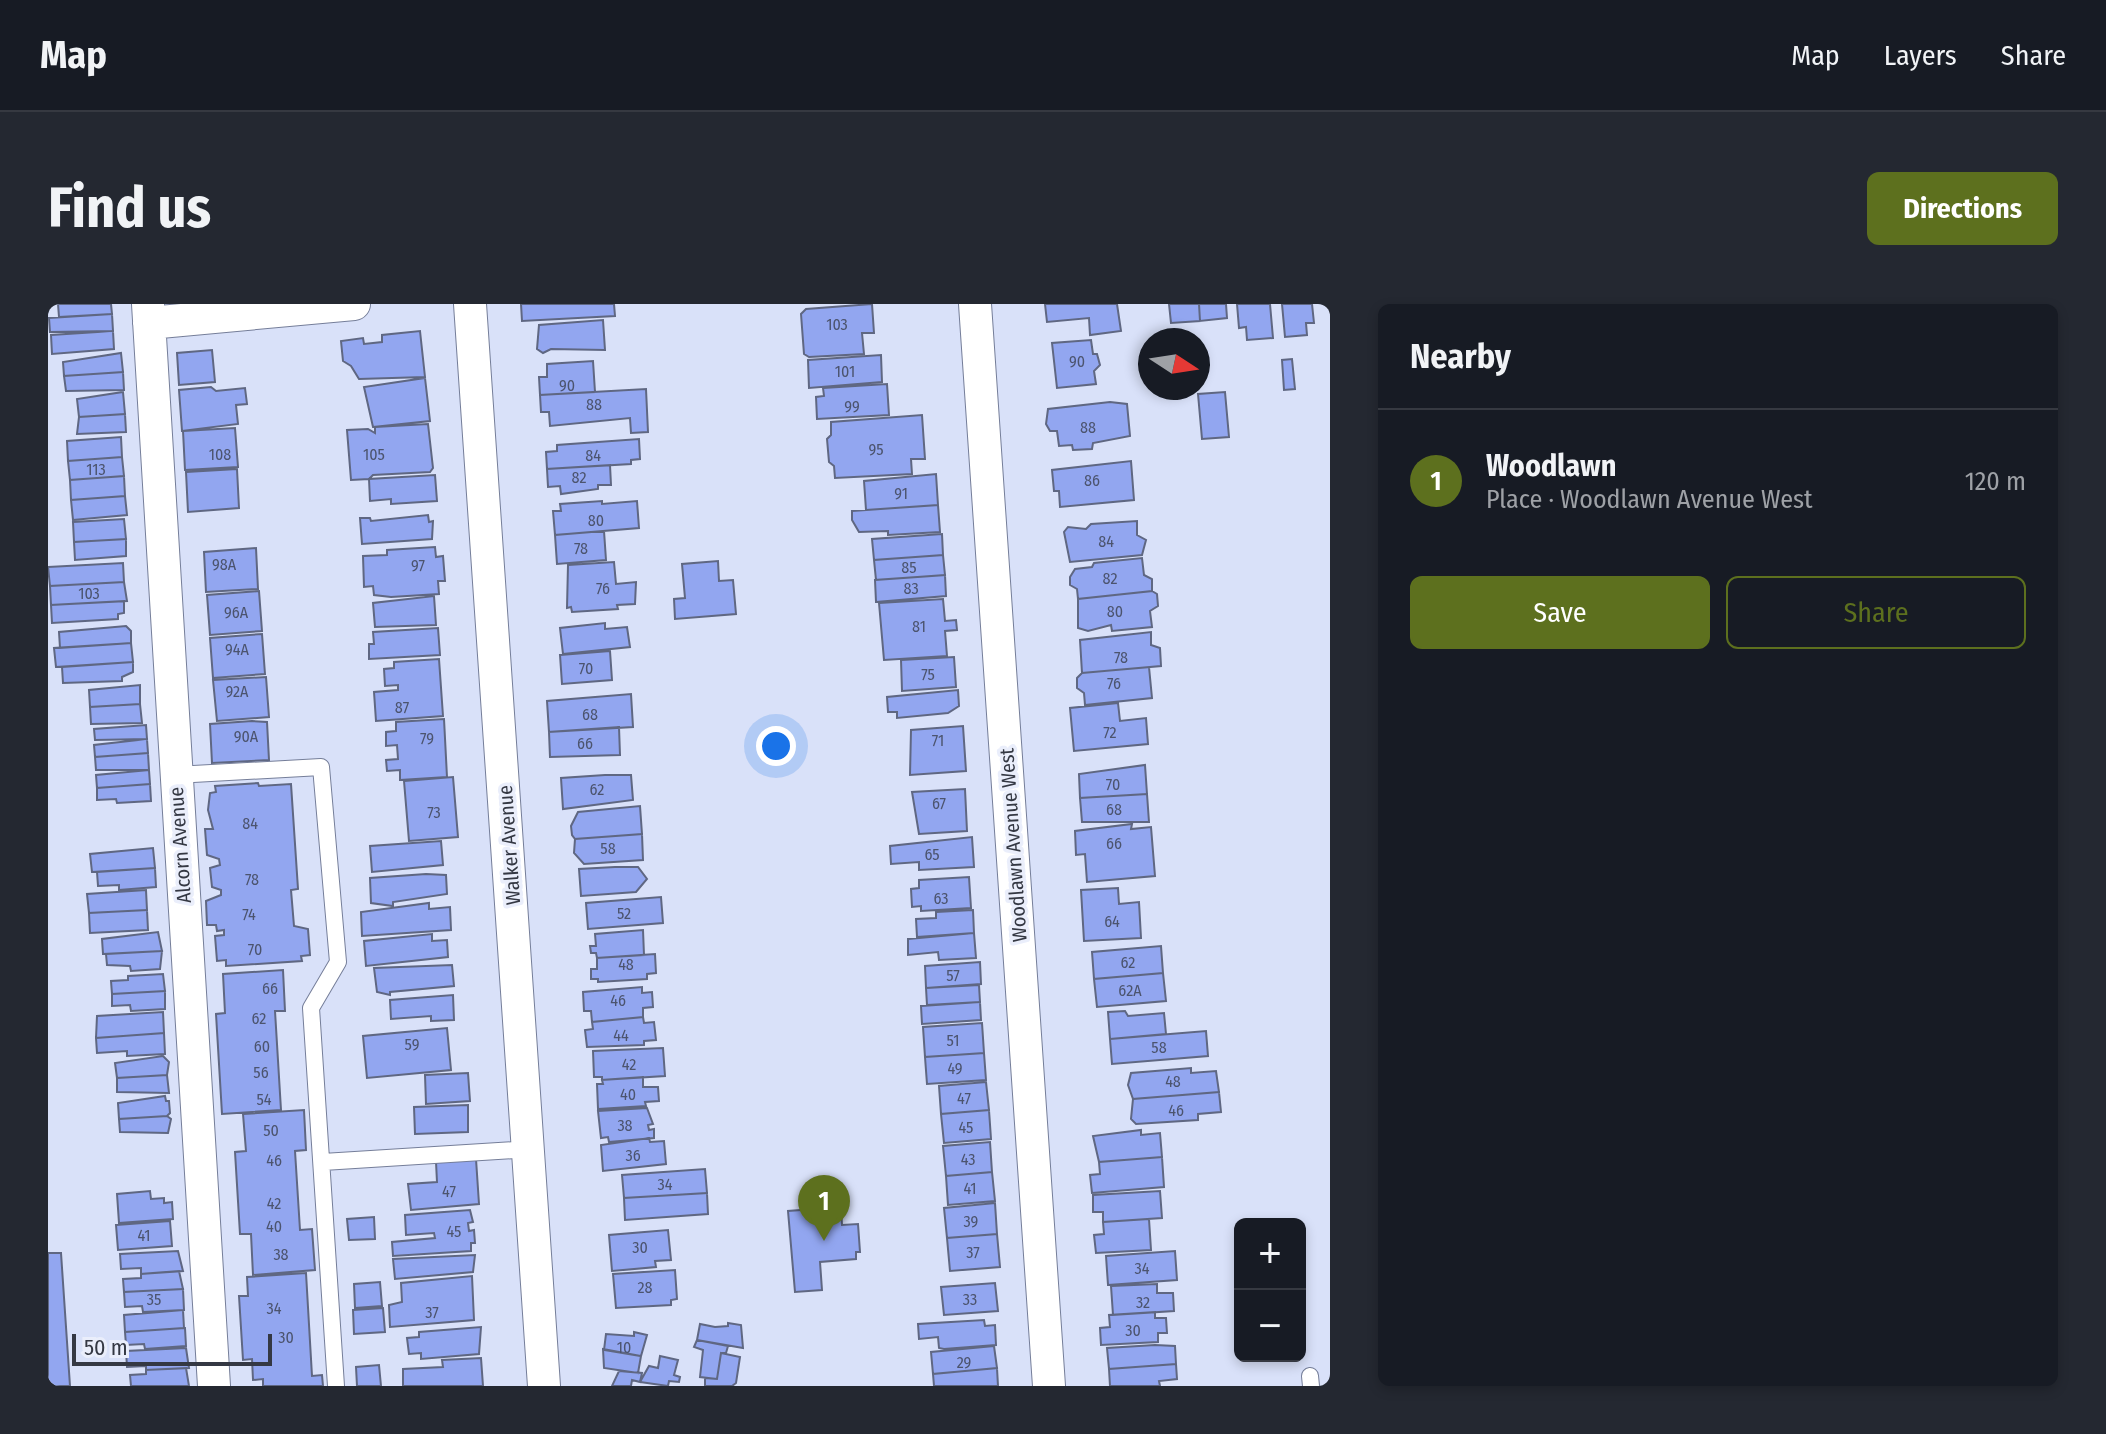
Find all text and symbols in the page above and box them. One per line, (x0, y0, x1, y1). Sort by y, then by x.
text: Map (40, 32, 107, 78)
text: Map (1791, 39, 1840, 72)
text: Layers (1884, 39, 1957, 72)
text: Share (2001, 39, 2066, 72)
button: Directions (1867, 172, 2058, 245)
text: Find us (48, 175, 211, 242)
house number: 103 (826, 315, 848, 334)
north arrow (1138, 328, 1210, 400)
text: Nearby (1410, 336, 1511, 377)
house number: 90 (1069, 352, 1085, 371)
house number: 101 (835, 362, 855, 381)
house number: 90 (559, 376, 575, 395)
house number: 88 (586, 395, 602, 414)
house number: 99 (844, 397, 860, 416)
house number: 88 (1080, 418, 1096, 437)
house number: 95 (868, 440, 884, 459)
house number: 108 (209, 445, 231, 464)
house number: 105 (363, 445, 385, 464)
house number: 84 (585, 446, 601, 465)
text: Woodlawn (1486, 448, 1616, 484)
house number: 113 (86, 460, 106, 479)
text: 1 (1431, 466, 1442, 497)
text: 120 m (1965, 466, 2026, 497)
house number: 82 (572, 468, 586, 487)
house number: 86 (1084, 471, 1100, 490)
house number: 91 (894, 484, 908, 503)
text: Place · Woodlawn Avenue West (1486, 484, 1813, 515)
house number: 80 (588, 511, 604, 530)
house number: 84 (1098, 532, 1114, 551)
house number: 78 (574, 539, 588, 558)
house number: 98A (212, 555, 237, 574)
house number: 97 (411, 556, 426, 575)
house number: 85 (901, 558, 917, 577)
house number: 82 (1103, 569, 1117, 588)
button: Save (1410, 576, 1710, 649)
button: Share (1726, 576, 2026, 649)
house number: 76 (596, 579, 610, 598)
house number: 83 (903, 579, 919, 598)
house number: 103 (78, 584, 100, 603)
house number: 80 (1107, 602, 1123, 621)
house number: 96A (224, 603, 249, 622)
house number: 81 (912, 617, 926, 636)
house number: 94A (225, 640, 249, 659)
house number: 78 (1114, 648, 1128, 667)
house number: 70 (579, 659, 593, 678)
house number: 75 (921, 665, 935, 684)
house number: 76 (1107, 674, 1121, 693)
house number: 92A (226, 682, 249, 701)
house number: 87 (395, 698, 410, 717)
house number: 68 (582, 705, 598, 724)
house number: 72 (1103, 723, 1117, 742)
your location (756, 726, 796, 766)
house number: 90A (234, 727, 259, 746)
house number: 79 (420, 729, 434, 748)
house number: 71 (932, 731, 944, 750)
house number: 66 (577, 734, 593, 753)
street label: Woodlawn Avenue West (994, 747, 1032, 943)
house number: 70 (1106, 775, 1120, 794)
house number: 62 (590, 780, 604, 799)
street label: Walker Avenue (493, 784, 525, 906)
street label: Alcorn Avenue (164, 786, 196, 904)
house number: 67 (932, 794, 947, 813)
house number: 68 (1106, 800, 1122, 819)
house number: 73 (427, 803, 441, 822)
house number: 84 (242, 814, 258, 833)
house number: 66 (1106, 834, 1122, 853)
house number: 58 (600, 839, 616, 858)
house number: 65 (924, 845, 940, 864)
house number: 78 (245, 870, 259, 889)
house number: 63 (933, 889, 949, 908)
house number: 52 (617, 904, 631, 923)
house number: 74 (242, 905, 256, 924)
house number: 64 (1104, 912, 1120, 931)
house number: 70 (248, 940, 262, 959)
house number: 62 (1121, 953, 1135, 972)
house number: 48 (618, 955, 634, 974)
house number: 57 (946, 966, 960, 985)
house number: 66 (262, 979, 278, 998)
house number: 62A (1118, 981, 1142, 1000)
house number: 46 (610, 991, 626, 1010)
house number: 62 (252, 1009, 266, 1028)
house number: 44 (613, 1026, 629, 1045)
house number: 51 (947, 1031, 959, 1050)
house number: 59 (405, 1035, 420, 1054)
house number: 60 (254, 1037, 270, 1056)
house number: 58 (1151, 1038, 1167, 1057)
house number: 42 (622, 1055, 636, 1074)
house number: 49 (947, 1059, 963, 1078)
house number: 56 (253, 1063, 269, 1082)
house number: 48 (1165, 1072, 1181, 1091)
house number: 40 (620, 1085, 636, 1104)
house number: 47 (957, 1089, 971, 1108)
house number: 54 (256, 1090, 272, 1109)
house number: 46 (1168, 1101, 1184, 1120)
house number: 38 (617, 1116, 633, 1135)
house number: 45 (959, 1118, 973, 1137)
house number: 50 (263, 1121, 279, 1140)
house number: 36 (625, 1146, 641, 1165)
house number: 43 (961, 1150, 975, 1169)
house number: 46 (266, 1151, 282, 1170)
house number: 34 (658, 1175, 673, 1194)
pin: 1 (798, 1175, 850, 1241)
house number: 41 (963, 1179, 977, 1198)
house number: 47 (442, 1182, 456, 1201)
house number: 42 (267, 1194, 281, 1213)
house number: 39 (964, 1212, 979, 1231)
house number: 40 (266, 1217, 282, 1236)
map controls (1234, 1218, 1306, 1362)
button: + (1234, 1218, 1306, 1290)
house number: 45 (447, 1222, 461, 1241)
house number: 41 (137, 1226, 151, 1245)
house number: 30 (632, 1238, 648, 1257)
house number: 37 (966, 1243, 980, 1262)
house number: 38 (273, 1245, 289, 1264)
house number: 34 (1135, 1259, 1150, 1278)
house number: 28 (637, 1278, 653, 1297)
house number: 35 (147, 1290, 161, 1309)
house number: 33 (963, 1290, 977, 1309)
button: − (1234, 1290, 1306, 1362)
house number: 32 (1136, 1293, 1150, 1312)
house number: 34 (267, 1299, 282, 1318)
house number: 37 (425, 1303, 439, 1322)
house number: 30 (1125, 1321, 1141, 1340)
house number: 30 (278, 1328, 294, 1347)
scale bar (72, 1330, 272, 1366)
text: 50 m (84, 1334, 128, 1361)
house number: 10 (617, 1338, 631, 1357)
house number: 29 (957, 1353, 972, 1372)

